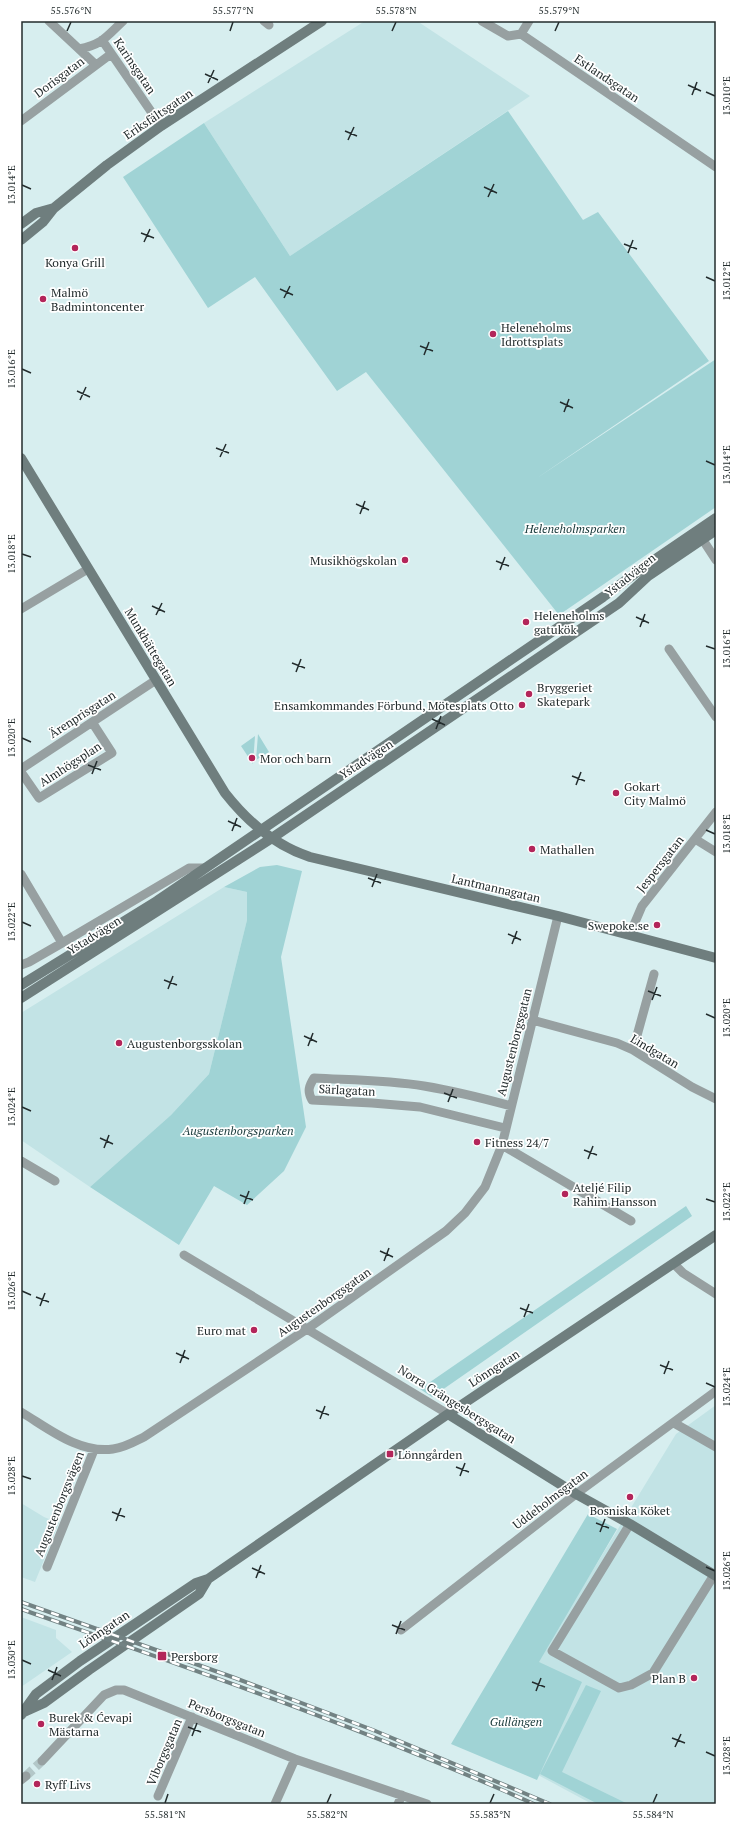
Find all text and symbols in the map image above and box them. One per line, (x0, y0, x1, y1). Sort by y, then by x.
text: 55.576°N (51, 4, 92, 17)
text: 55.577°N (213, 4, 254, 17)
text: 55.578°N (376, 4, 417, 17)
text: 55.579°N (539, 4, 580, 17)
street label: Karinsgatan (111, 35, 159, 97)
street label: Estlandsgatan (572, 51, 642, 105)
street label: Dorisgatan (31, 53, 87, 101)
text: 13.010°E (720, 76, 733, 116)
street label: Eriksfältsgatan (121, 85, 195, 143)
text: 13.014°E (5, 165, 18, 205)
marker: Konya Grill (70, 243, 80, 253)
place label: Konya Grill (45, 255, 105, 270)
text: 13.012°E (720, 261, 733, 301)
place label: Malmö Badmintoncenter (51, 285, 144, 314)
marker: Malmö Badmintoncenter (38, 294, 48, 304)
place label: Heleneholms Idrottsplats (501, 320, 571, 349)
marker: Heleneholms Idrottsplats (488, 329, 498, 339)
text: 13.016°E (5, 349, 18, 389)
text: 13.014°E (720, 445, 733, 485)
park label: Heleneholmsparken (524, 521, 625, 536)
text: 13.018°E (5, 534, 18, 574)
street label: Ystadvägen (602, 550, 658, 600)
place label: Musikhögskolan (310, 553, 397, 568)
marker: Musikhögskolan (400, 555, 410, 565)
street label: Munkhättegatan (122, 605, 180, 689)
place label: Heleneholms gatukök (534, 608, 604, 637)
marker: Heleneholms gatukök (521, 617, 531, 627)
text: 13.016°E (720, 629, 733, 669)
place label: Bryggeriet Skatepark (537, 680, 593, 709)
street label: Ärenprisgatan (46, 687, 118, 741)
marker: Bryggeriet Skatepark (524, 689, 534, 699)
place label: Ensamkommandes Förbund, Mötesplats Otto (274, 698, 514, 713)
marker: Ensamkommandes Förbund, Mötesplats Otto (517, 700, 527, 710)
text: 13.020°E (5, 718, 18, 758)
street label: Ystadvägen (336, 736, 396, 782)
street label: Almhögsplan (36, 738, 104, 790)
place label: Mor och barn (260, 751, 331, 766)
marker: Mor och barn (247, 753, 257, 763)
place label: Gokart City Malmö (624, 779, 686, 808)
marker: Gokart City Malmö (611, 788, 621, 798)
text: 13.018°E (720, 814, 733, 854)
street label: Jespersgatan (633, 833, 687, 895)
place label: Mathallen (540, 842, 594, 857)
marker: Mathallen (527, 844, 537, 854)
street label: Lantmannagatan (450, 870, 542, 906)
text: 13.022°E (5, 902, 18, 942)
street label: Ystadvägen (64, 913, 124, 957)
place label: Swepoke.se (588, 918, 649, 933)
marker: Swepoke.se (652, 920, 662, 930)
street label: Augustenborgsgatan (493, 987, 535, 1097)
text: 13.020°E (720, 998, 733, 1038)
street label: Lindgatan (628, 1031, 682, 1071)
place label: Augustenborgsskolan (127, 1036, 242, 1051)
marker: Augustenborgsskolan (114, 1038, 124, 1048)
street label: Särlagatan (318, 1081, 376, 1099)
text: 13.024°E (5, 1087, 18, 1127)
park label: Augustenborgsparken (181, 1123, 294, 1138)
place label: Fitness 24/7 (485, 1135, 549, 1150)
marker: Fitness 24/7 (472, 1137, 482, 1147)
place label: Ateljé Filip Rahim Hansson (573, 1180, 657, 1209)
text: 13.022°E (720, 1182, 733, 1222)
marker: Ateljé Filip Rahim Hansson (560, 1189, 570, 1199)
street label: Augustenborgsgatan (274, 1264, 374, 1340)
text: 13.026°E (5, 1271, 18, 1311)
place label: Euro mat (197, 1323, 247, 1338)
marker: Euro mat (249, 1325, 259, 1335)
street label: Lönngatan (466, 1346, 522, 1390)
street label: Norra Grängesbergsgatan (395, 1362, 519, 1446)
text: 13.024°E (720, 1367, 733, 1407)
place label: Lönngården (398, 1447, 462, 1462)
street label: Augustenborgsvägen (31, 1449, 87, 1559)
marker: Lönngården (385, 1449, 395, 1459)
text: 13.028°E (5, 1456, 18, 1496)
street label: Uddeholmsgatan (509, 1466, 591, 1532)
marker: Bosniska Köket (625, 1492, 635, 1502)
place label: Bosniska Köket (590, 1503, 671, 1518)
text: 13.026°E (720, 1551, 733, 1591)
street label: Lönngatan (76, 1607, 132, 1651)
text: 13.030°E (5, 1640, 18, 1680)
place label: Persborg (171, 1649, 218, 1664)
marker: Persborg (156, 1650, 168, 1662)
place label: Plan B (652, 1671, 686, 1686)
marker: Plan B (689, 1673, 699, 1683)
street label: Persborgsgatan (186, 1696, 268, 1740)
place label: Burek & Ćevapi Mästarna (49, 1710, 133, 1739)
park label: Gullängen (490, 1714, 542, 1729)
street label: Viborgsgatan (143, 1716, 185, 1788)
marker: Burek & Ćevapi Mästarna (36, 1719, 46, 1729)
text: 13.028°E (720, 1736, 733, 1776)
place label: Ryff Livs (45, 1777, 91, 1792)
marker: Ryff Livs (32, 1779, 42, 1789)
text: 55.581°N (145, 1808, 186, 1821)
text: 55.582°N (307, 1808, 348, 1821)
text: 55.583°N (470, 1808, 511, 1821)
text: 55.584°N (633, 1808, 674, 1821)

